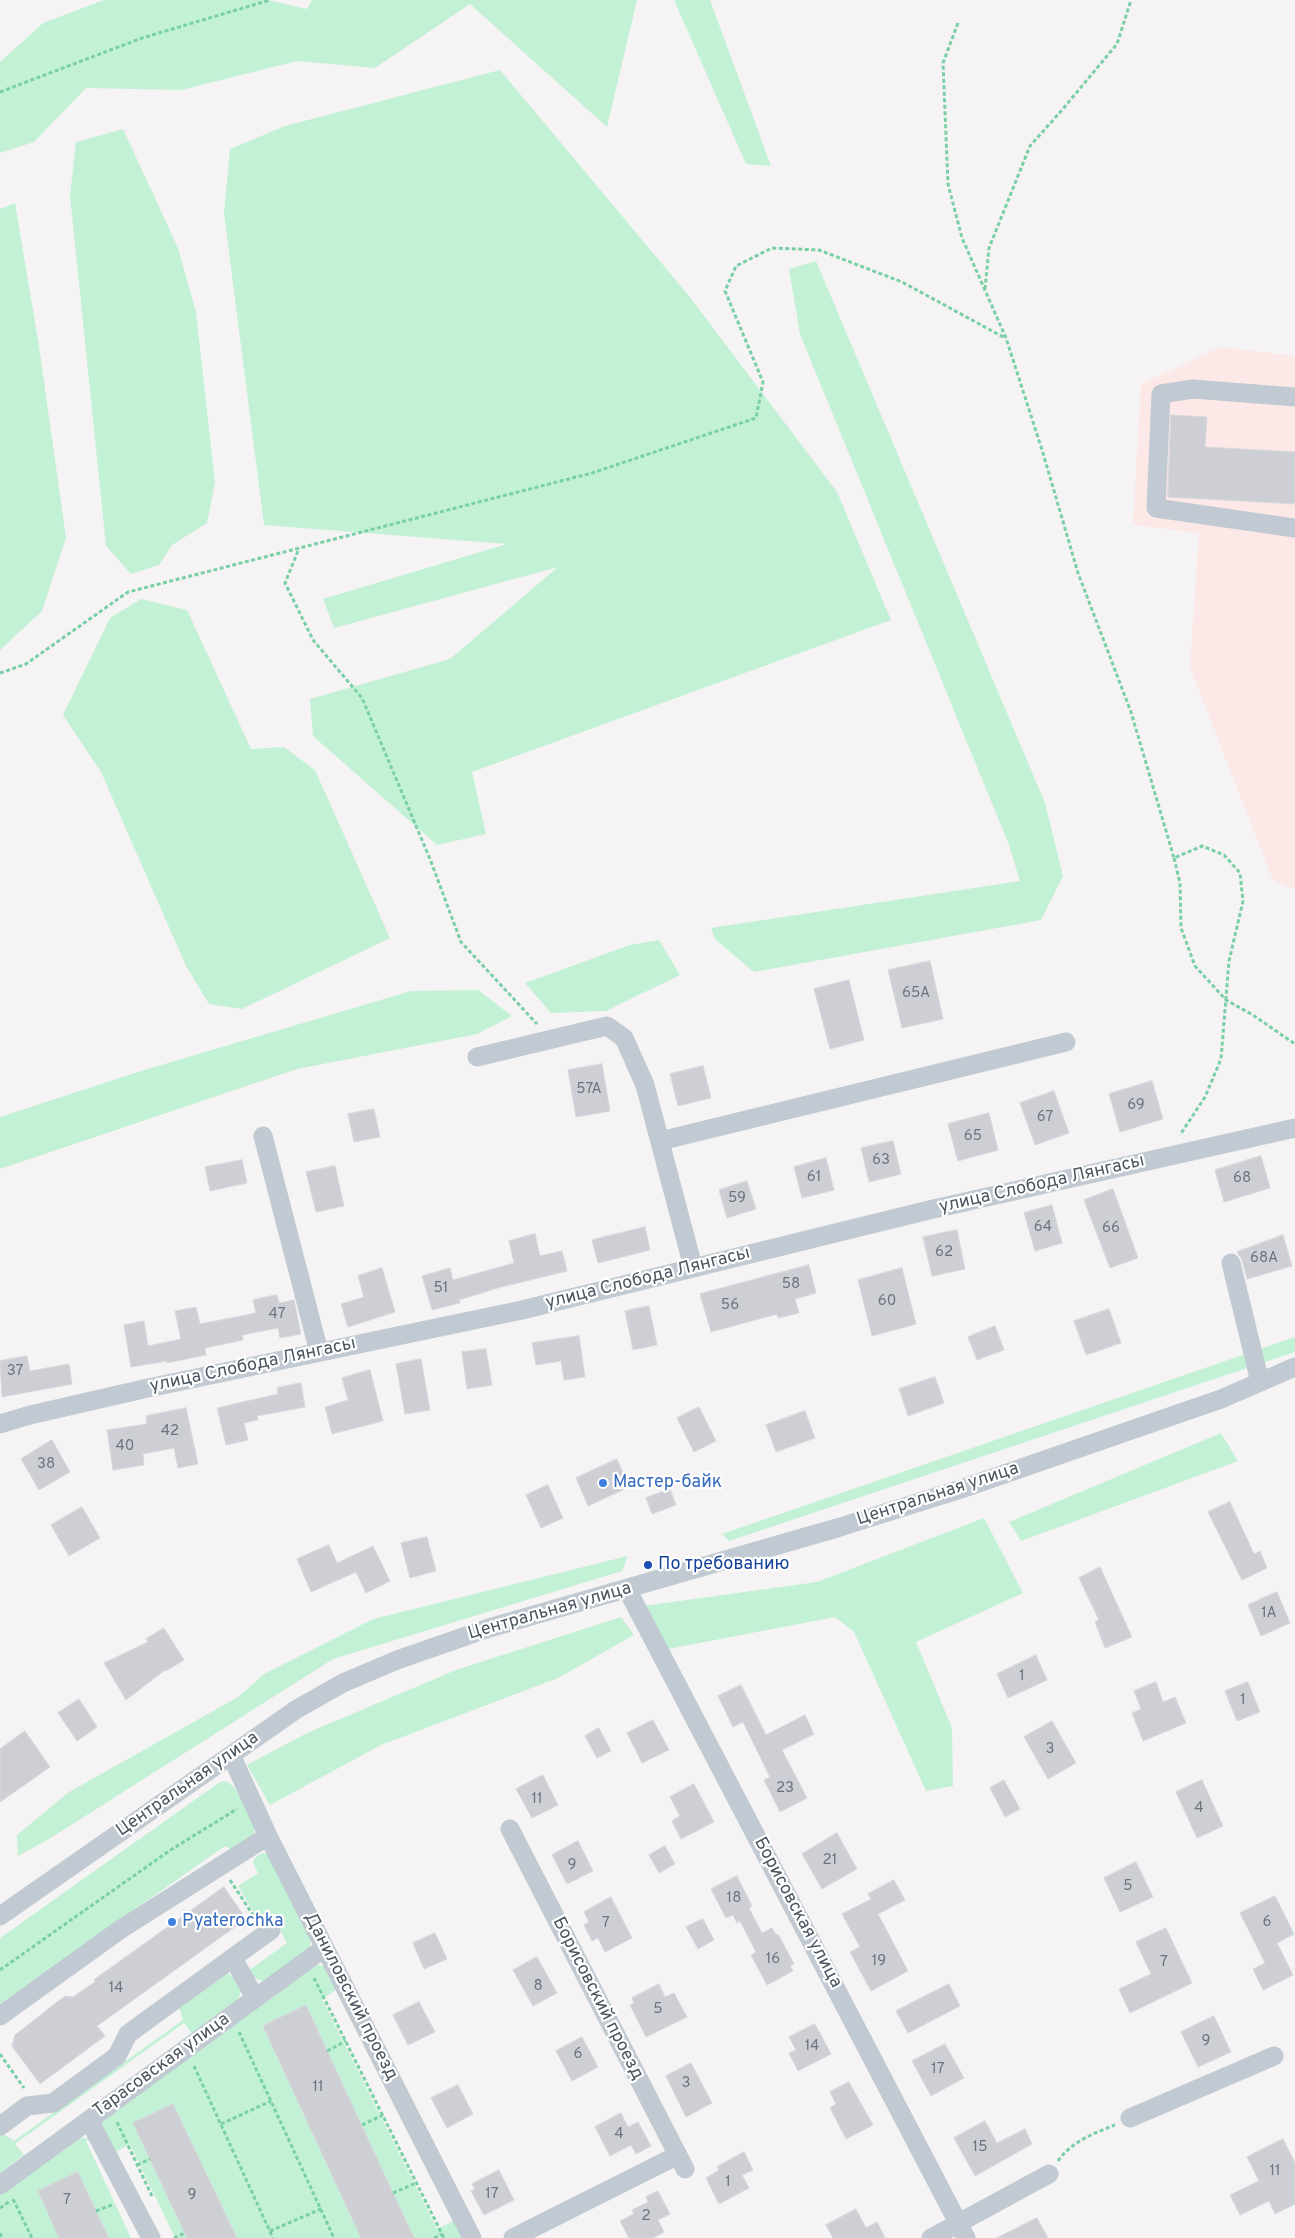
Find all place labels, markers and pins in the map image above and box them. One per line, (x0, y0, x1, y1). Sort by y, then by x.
place label: Мастер-байк (613, 1472, 722, 1494)
marker: Мастер-байк (597, 1477, 609, 1489)
place label: По требованию (658, 1554, 790, 1576)
marker: По требованию (642, 1559, 654, 1571)
place label: Pyaterochka (182, 1911, 283, 1933)
marker: Pyaterochka (166, 1916, 178, 1928)

